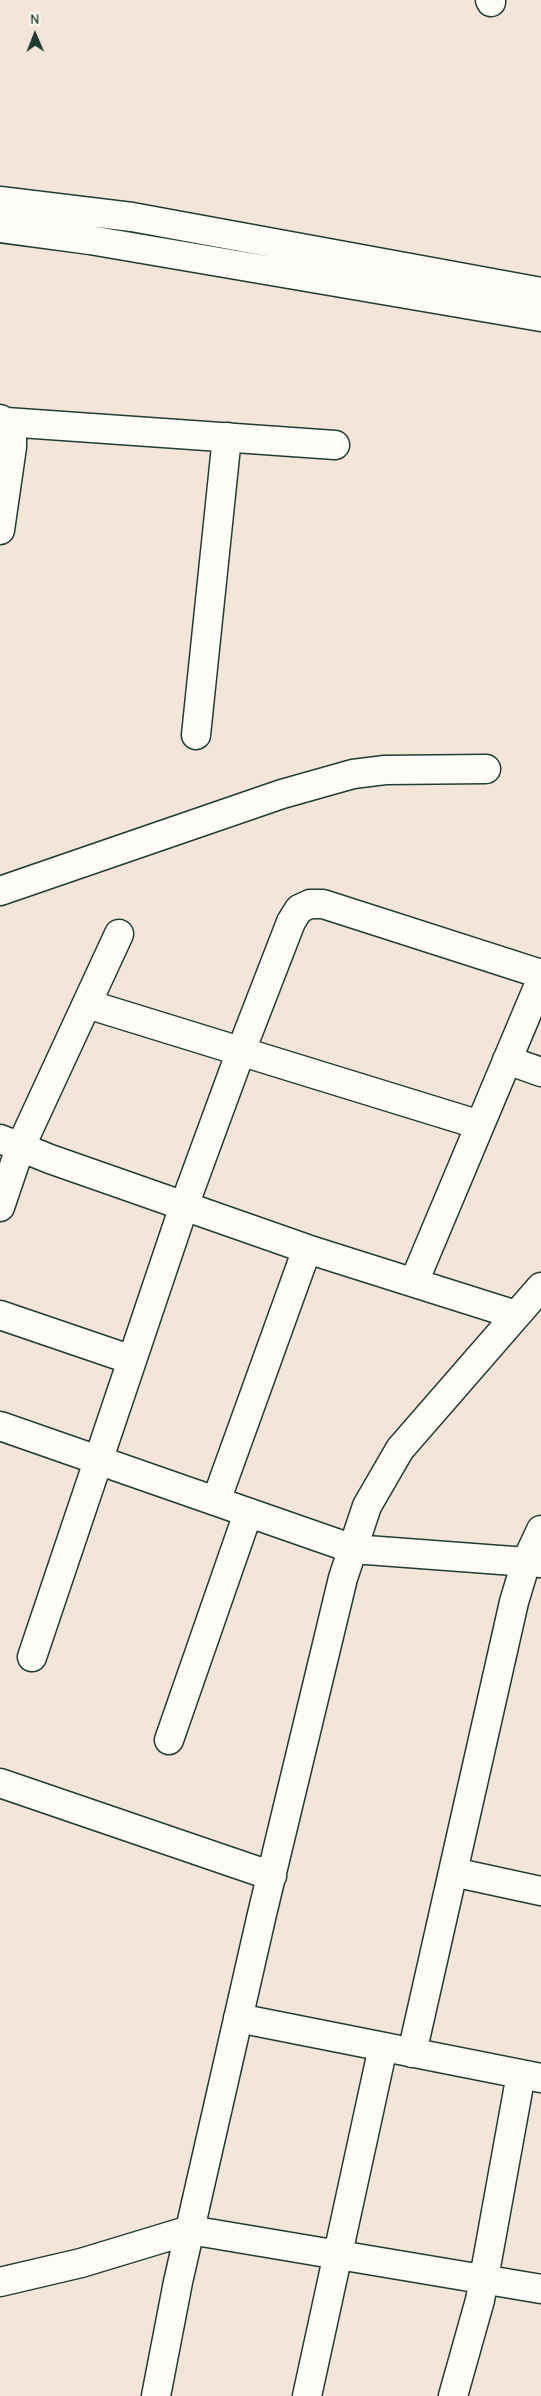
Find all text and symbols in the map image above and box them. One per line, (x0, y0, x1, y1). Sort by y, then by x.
north arrow (10, 10, 60, 60)
text: N (30, 11, 39, 28)

